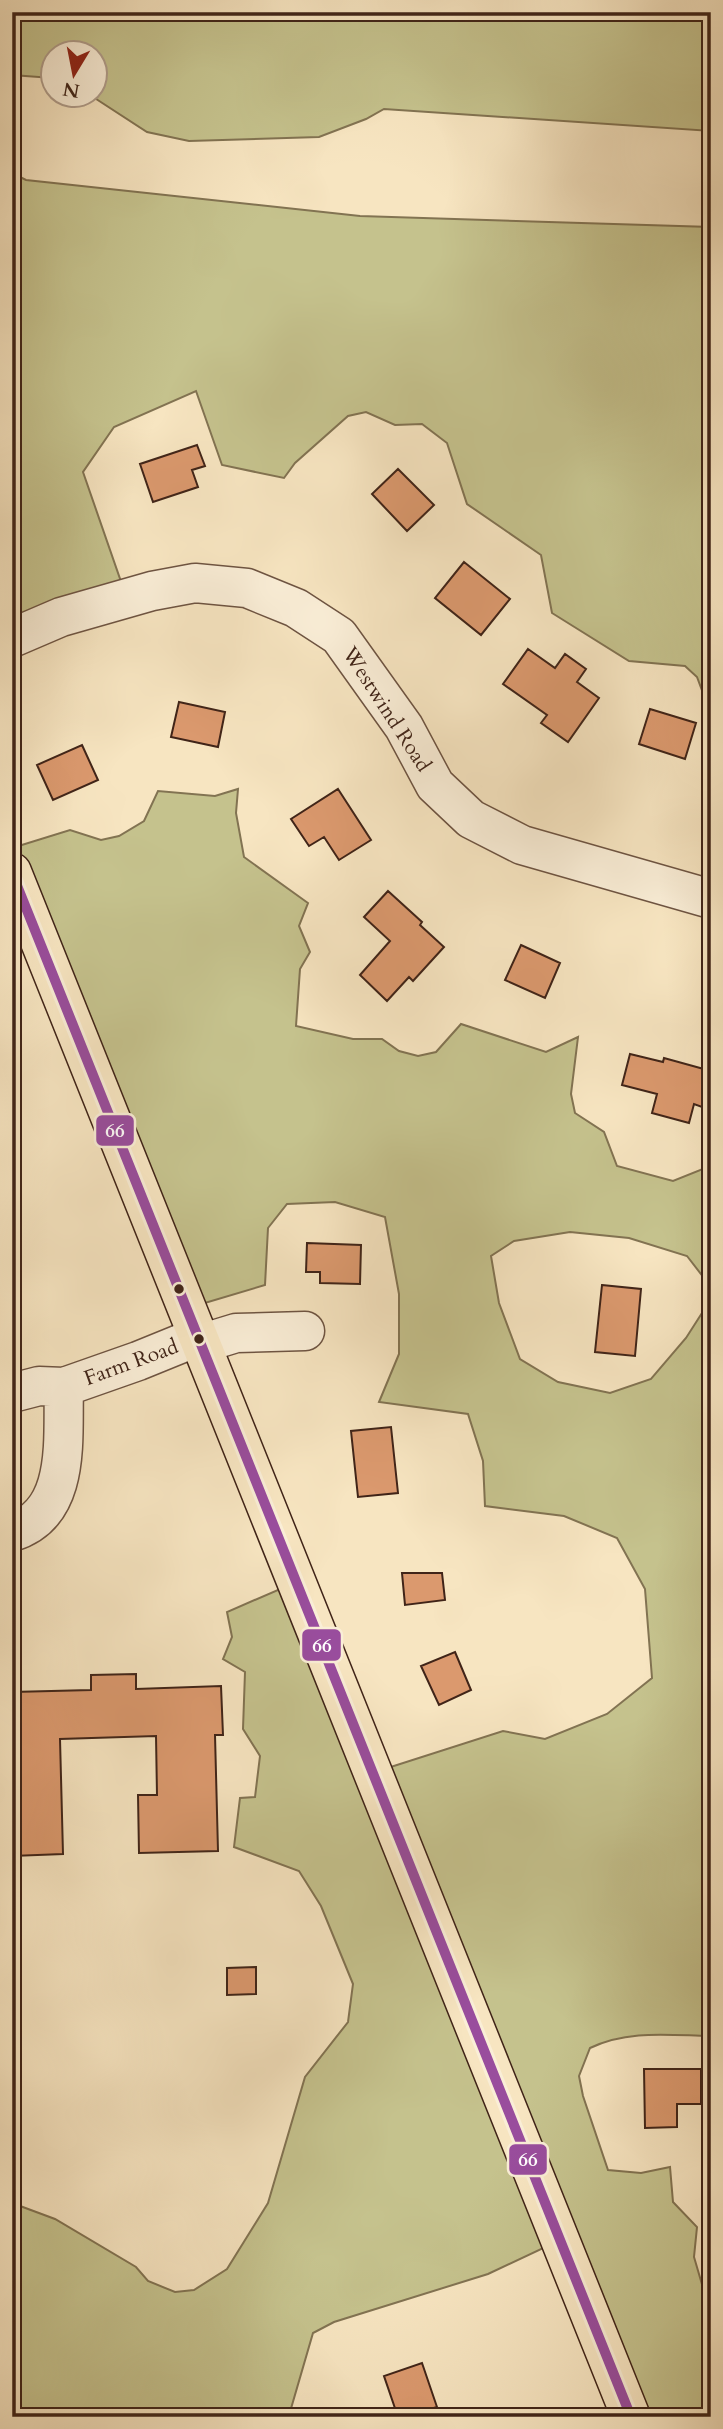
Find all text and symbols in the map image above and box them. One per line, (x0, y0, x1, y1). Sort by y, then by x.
north arrow (38, 38, 108, 108)
text: N (60, 75, 82, 104)
street label: Westwind Road (335, 640, 438, 778)
line badge: 66 (95, 1114, 135, 1147)
text: 66 (105, 1118, 125, 1144)
unlabelled marker (172, 1282, 186, 1296)
street label: Farm Road (80, 1332, 182, 1393)
unlabelled marker (192, 1332, 206, 1346)
line badge: 66 (301, 1628, 342, 1662)
text: 66 (312, 1633, 332, 1659)
line badge: 66 (508, 2143, 548, 2176)
text: 66 (518, 2147, 538, 2173)

